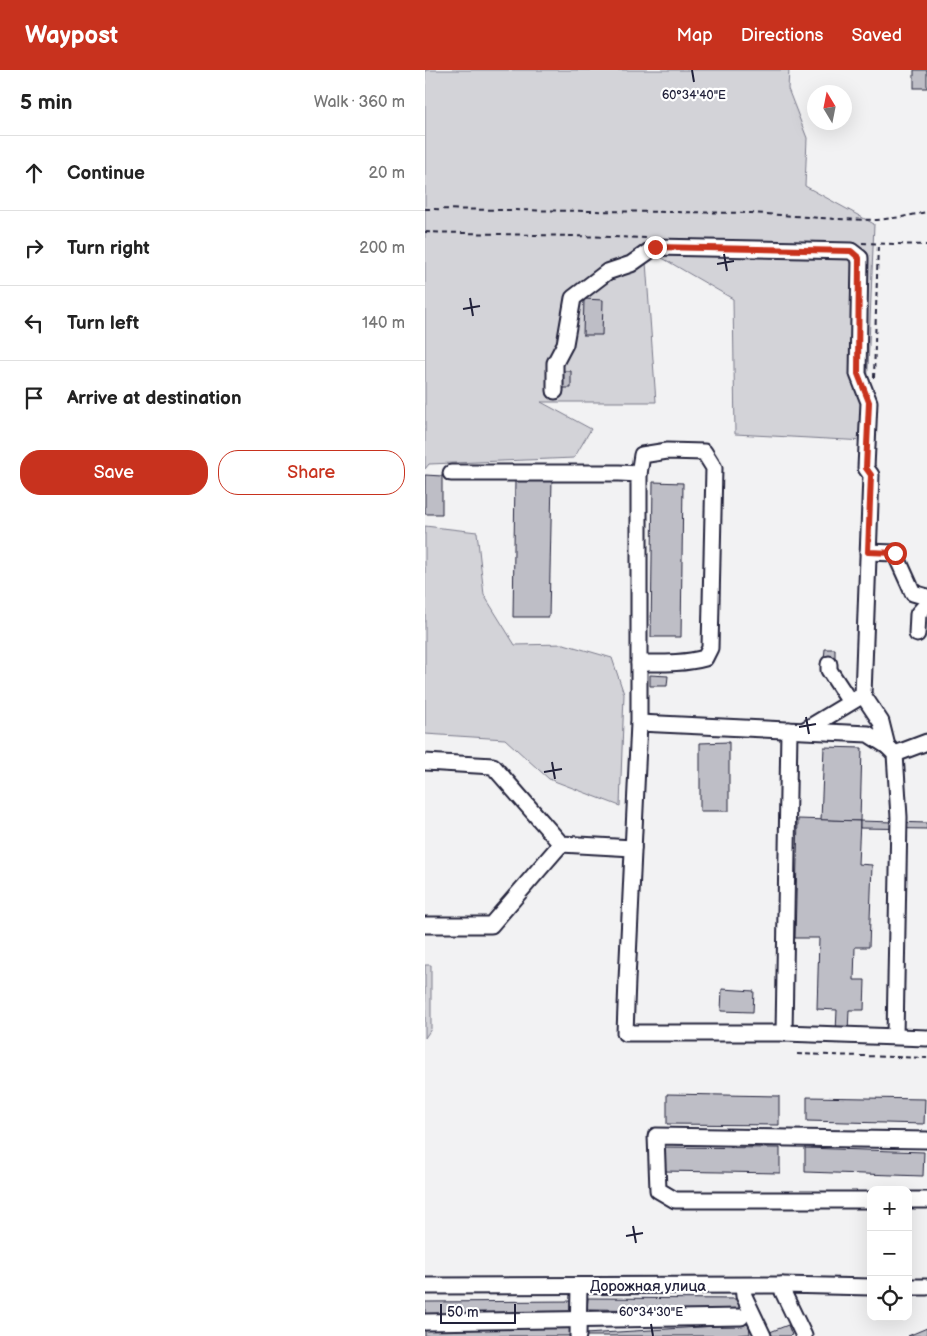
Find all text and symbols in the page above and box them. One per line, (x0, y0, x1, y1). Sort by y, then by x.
text: Waypost (25, 21, 118, 50)
text: Map (677, 25, 713, 46)
text: Directions (741, 25, 823, 46)
text: Saved (851, 25, 902, 46)
north arrow (807, 85, 852, 130)
text: 60°34'40"E (662, 88, 726, 103)
text: 5 min (20, 90, 73, 115)
text: Walk · 360 m (314, 93, 405, 112)
icon: ahead (20, 159, 48, 187)
text: Continue (67, 162, 145, 185)
text: 20 m (369, 164, 405, 183)
icon: right (20, 234, 48, 262)
route end (644, 236, 667, 259)
text: Turn right (67, 237, 150, 260)
text: 200 m (359, 239, 405, 258)
icon: left (20, 309, 48, 337)
text: Turn left (67, 312, 139, 335)
text: 140 m (362, 314, 405, 333)
icon: arrive (20, 384, 48, 412)
text: Arrive at destination (67, 387, 242, 410)
button: Save (20, 450, 208, 495)
button: Share (218, 450, 405, 495)
route start (884, 542, 907, 565)
map controls (867, 1186, 912, 1321)
button: + (867, 1186, 912, 1231)
button: − (867, 1231, 912, 1276)
button: locate (867, 1276, 912, 1321)
street label: Дорожная улица (590, 1277, 706, 1296)
scale bar (440, 1301, 516, 1324)
text: 50 m (447, 1304, 479, 1321)
text: 60°34'30"E (619, 1305, 683, 1320)

